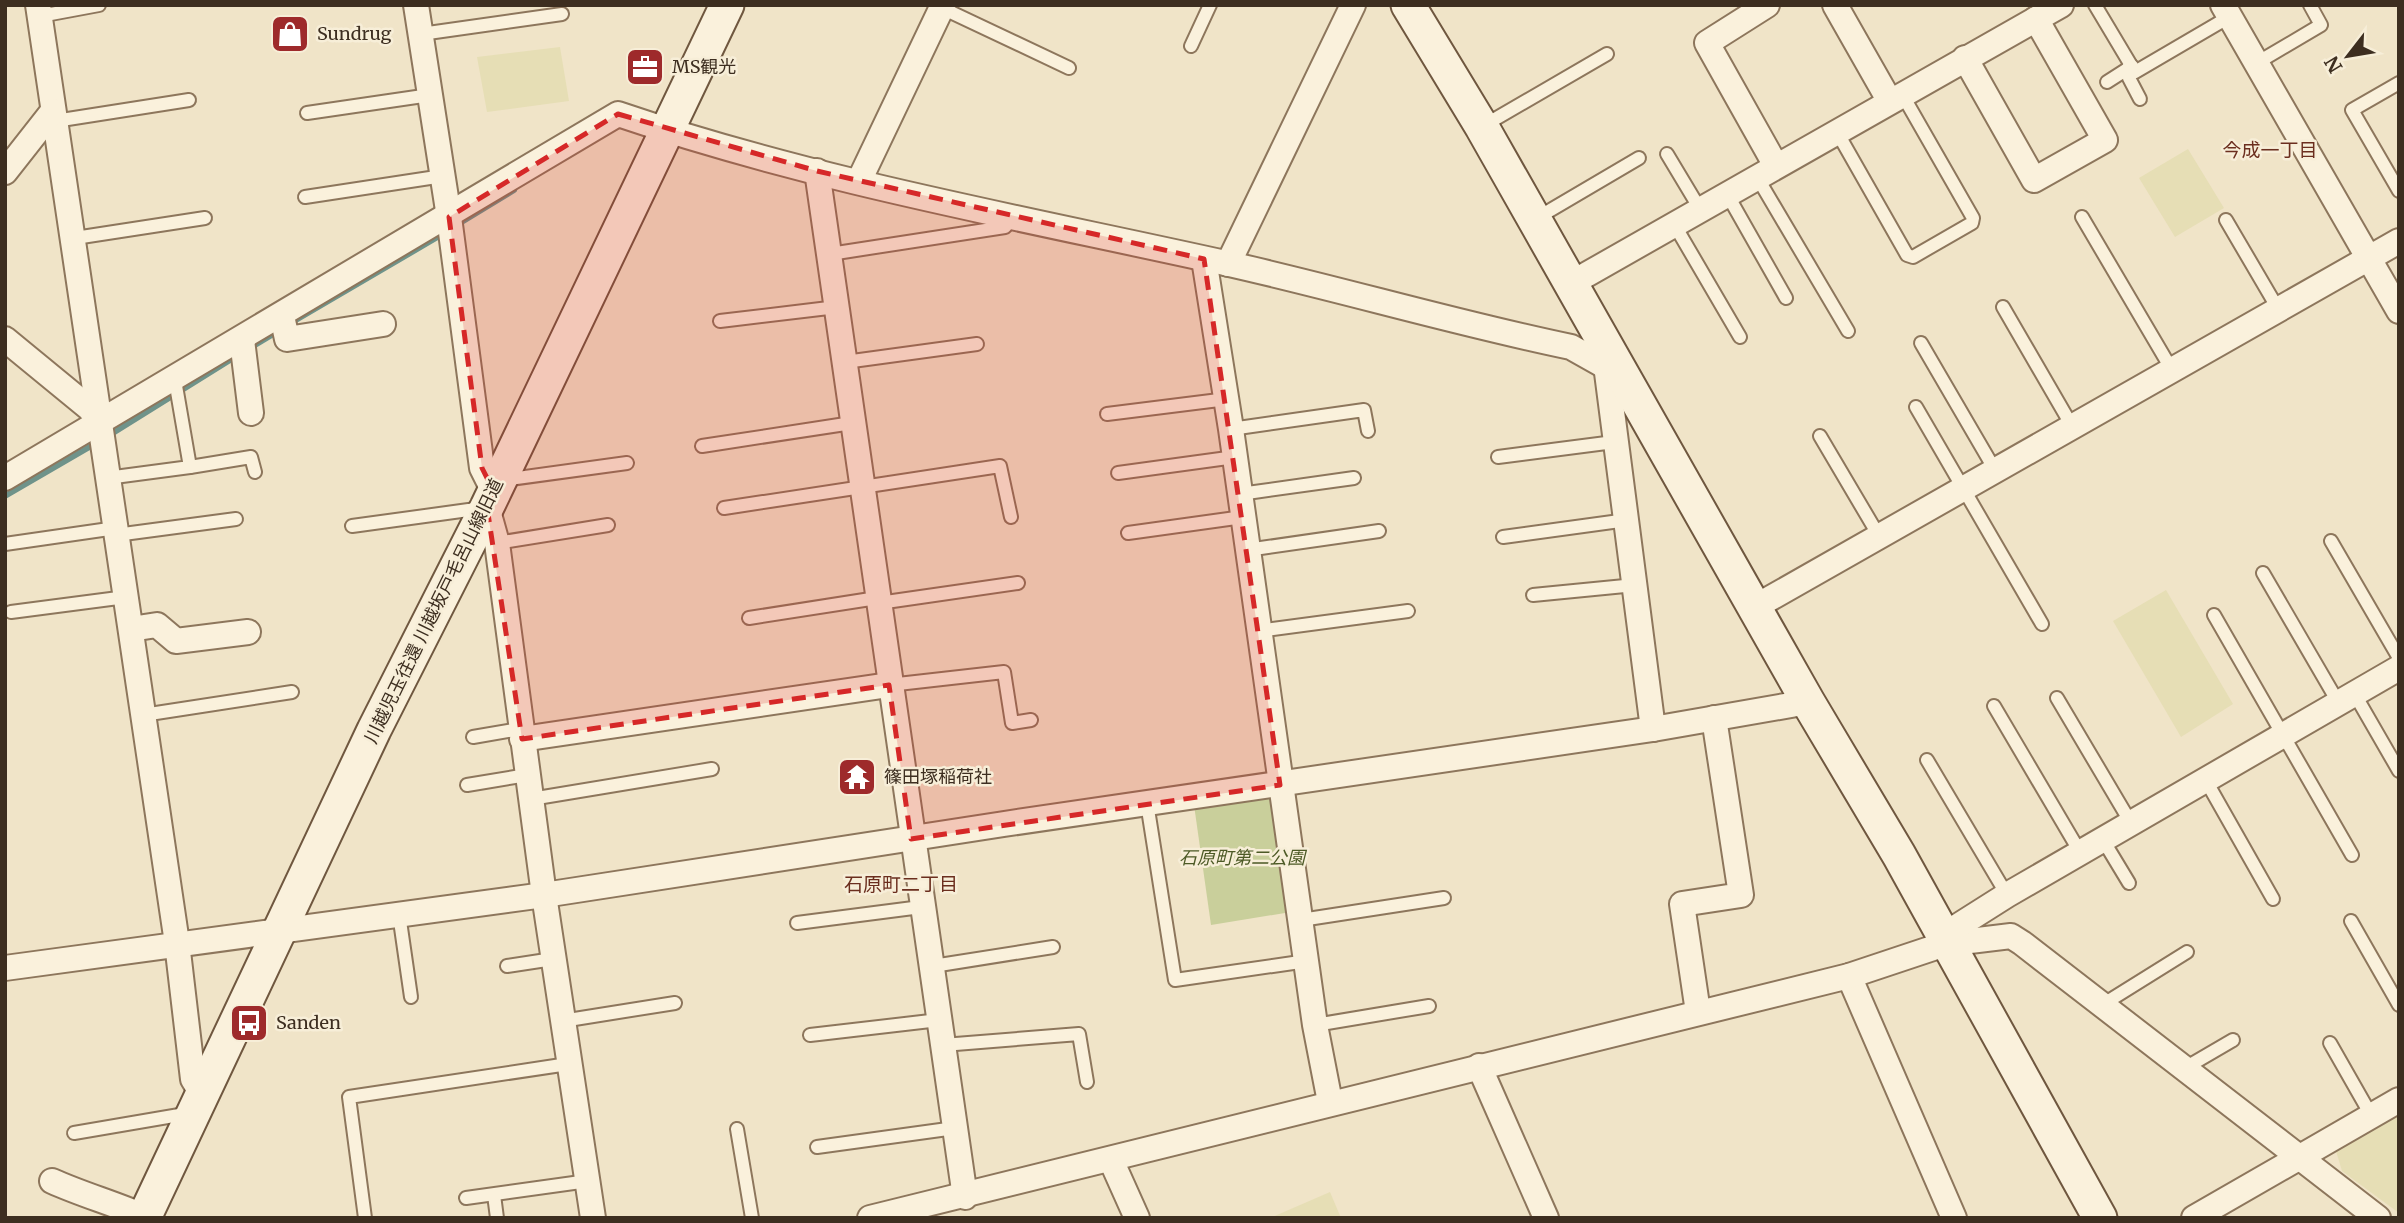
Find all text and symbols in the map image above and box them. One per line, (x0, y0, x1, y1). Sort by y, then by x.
shop icon: Sundrug (269, 13, 311, 55)
north arrow (2313, 21, 2383, 91)
place label: Sundrug (317, 22, 392, 45)
office icon: MS観光 (624, 46, 666, 88)
text: N (2319, 52, 2348, 77)
place label: MS観光 (672, 55, 736, 78)
district label: 今成一丁目 (2222, 138, 2318, 162)
street label: 川越児玉往還 川越坂戸毛呂山線旧道 (359, 474, 508, 747)
temple icon: 篠田塚稲荷社 (836, 756, 878, 798)
place label: 篠田塚稲荷社 (884, 765, 992, 788)
park label: 石原町第二公園 (1179, 846, 1308, 869)
district label: 石原町二丁目 (844, 872, 958, 896)
bus stop icon: Sanden (228, 1002, 270, 1044)
place label: Sanden (276, 1011, 341, 1034)

